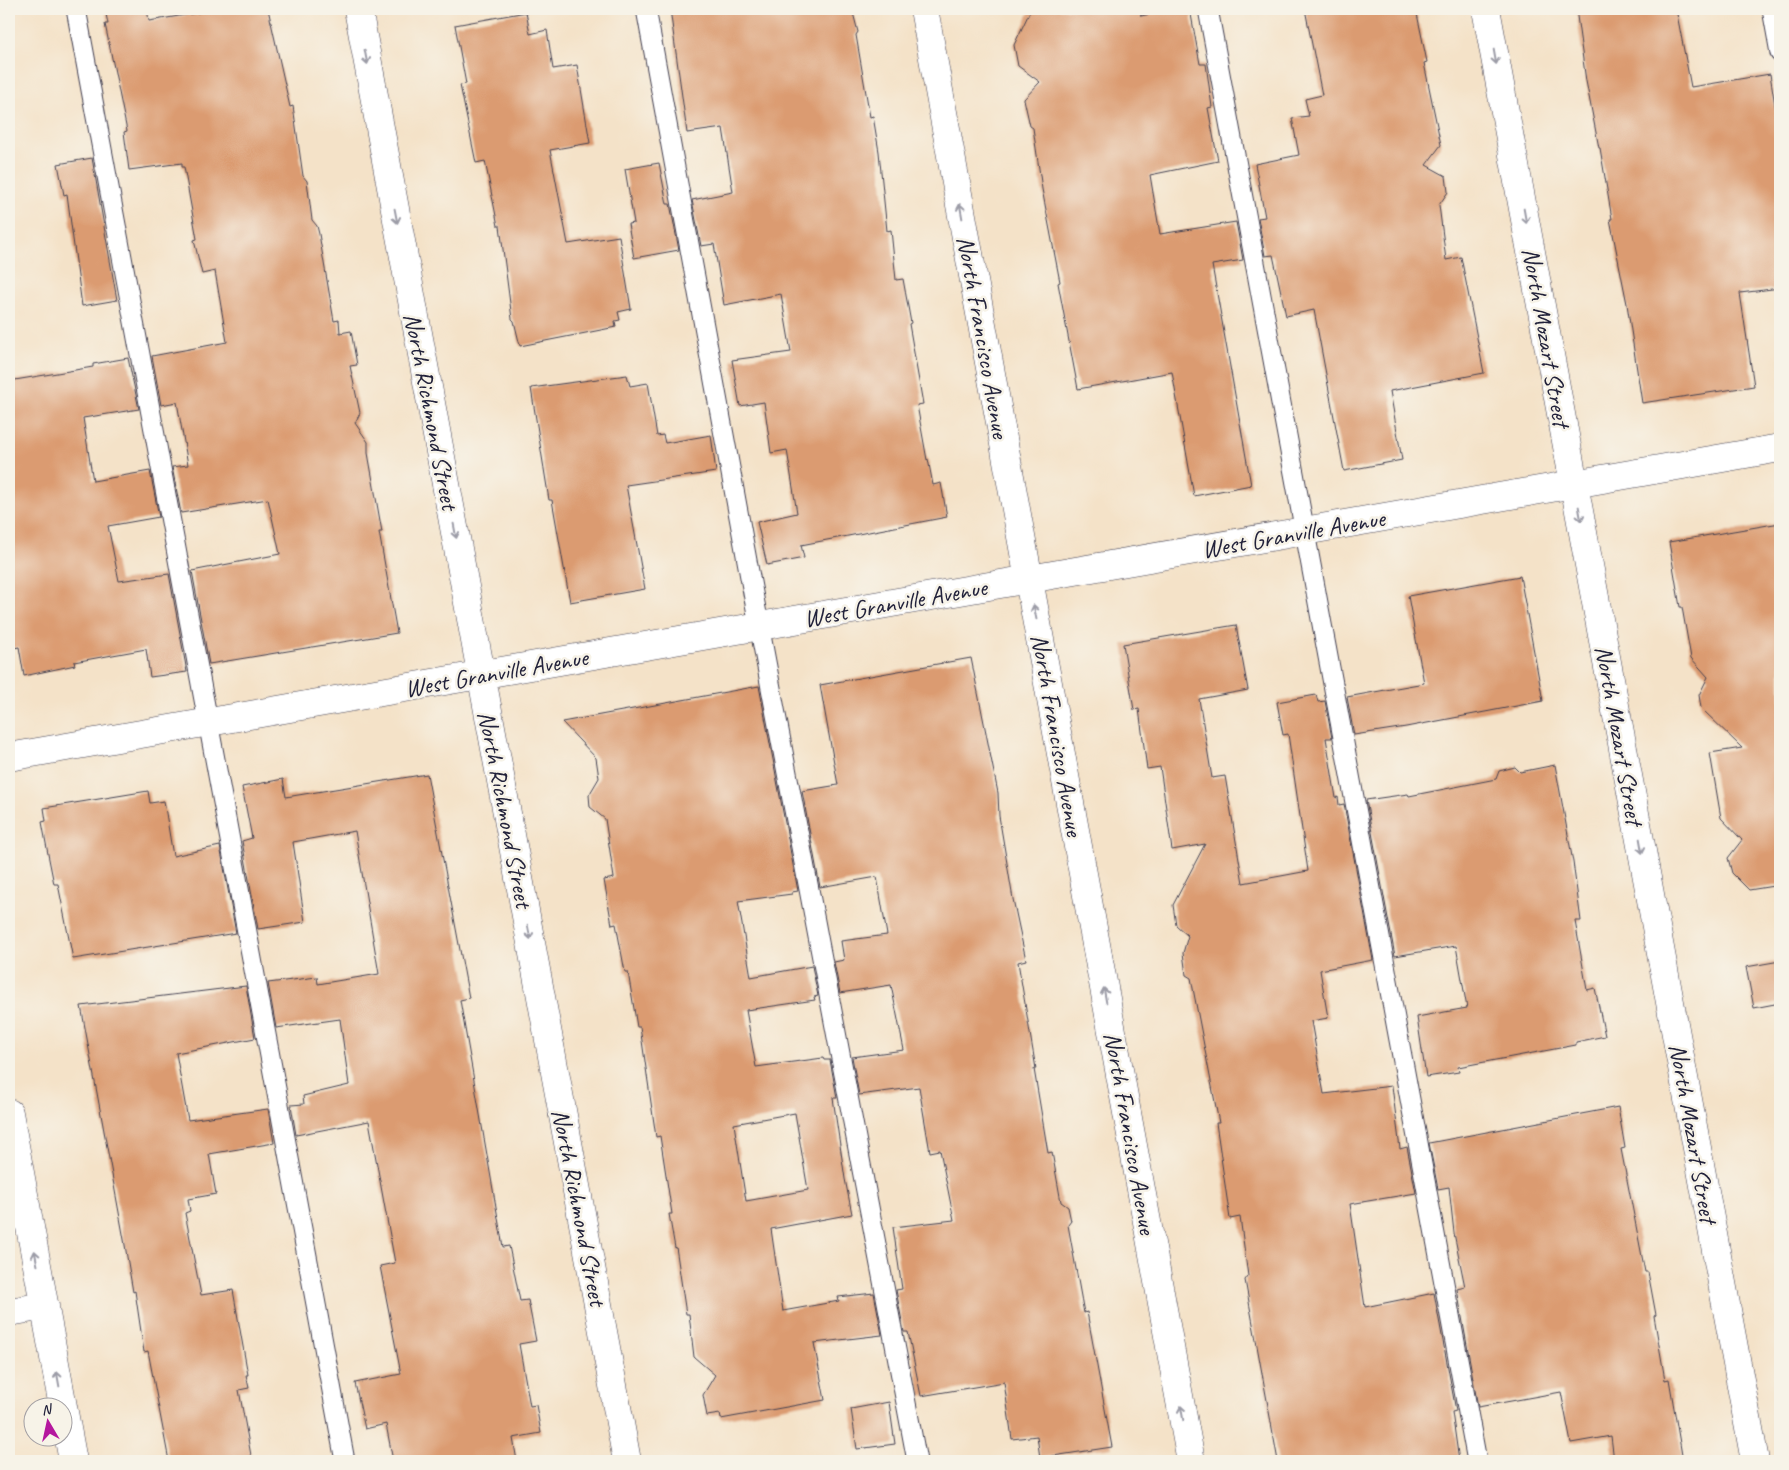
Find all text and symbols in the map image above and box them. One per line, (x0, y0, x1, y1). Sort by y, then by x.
one-way arrow (362, 48, 372, 64)
one-way arrow (1491, 48, 1501, 64)
one-way arrow (955, 203, 965, 219)
one-way arrow (392, 208, 402, 224)
one-way arrow (1520, 208, 1530, 224)
street label: North Francisco Avenue (949, 234, 1017, 443)
street label: North Mozart Street (1515, 245, 1578, 433)
street label: North Richmond Street (396, 310, 466, 515)
street label: West Granville Avenue (1199, 502, 1389, 566)
one-way arrow (1575, 506, 1585, 522)
one-way arrow (450, 523, 460, 539)
street label: West Granville Avenue (801, 571, 991, 635)
one-way arrow (1029, 604, 1039, 620)
street label: North Francisco Avenue (1023, 632, 1091, 841)
street label: West Granville Avenue (402, 641, 592, 705)
street label: North Mozart Street (1588, 643, 1651, 831)
street label: North Richmond Street (470, 708, 540, 913)
one-way arrow (1636, 837, 1646, 853)
one-way arrow (524, 923, 534, 939)
one-way arrow (1100, 988, 1110, 1004)
street label: North Francisco Avenue (1096, 1030, 1164, 1239)
street label: North Mozart Street (1662, 1041, 1725, 1229)
street label: North Richmond Street (544, 1106, 614, 1311)
one-way arrow (31, 1251, 41, 1267)
one-way arrow (53, 1371, 63, 1387)
north arrow (22, 1398, 72, 1448)
text: N (40, 1400, 54, 1419)
one-way arrow (1177, 1406, 1187, 1422)

